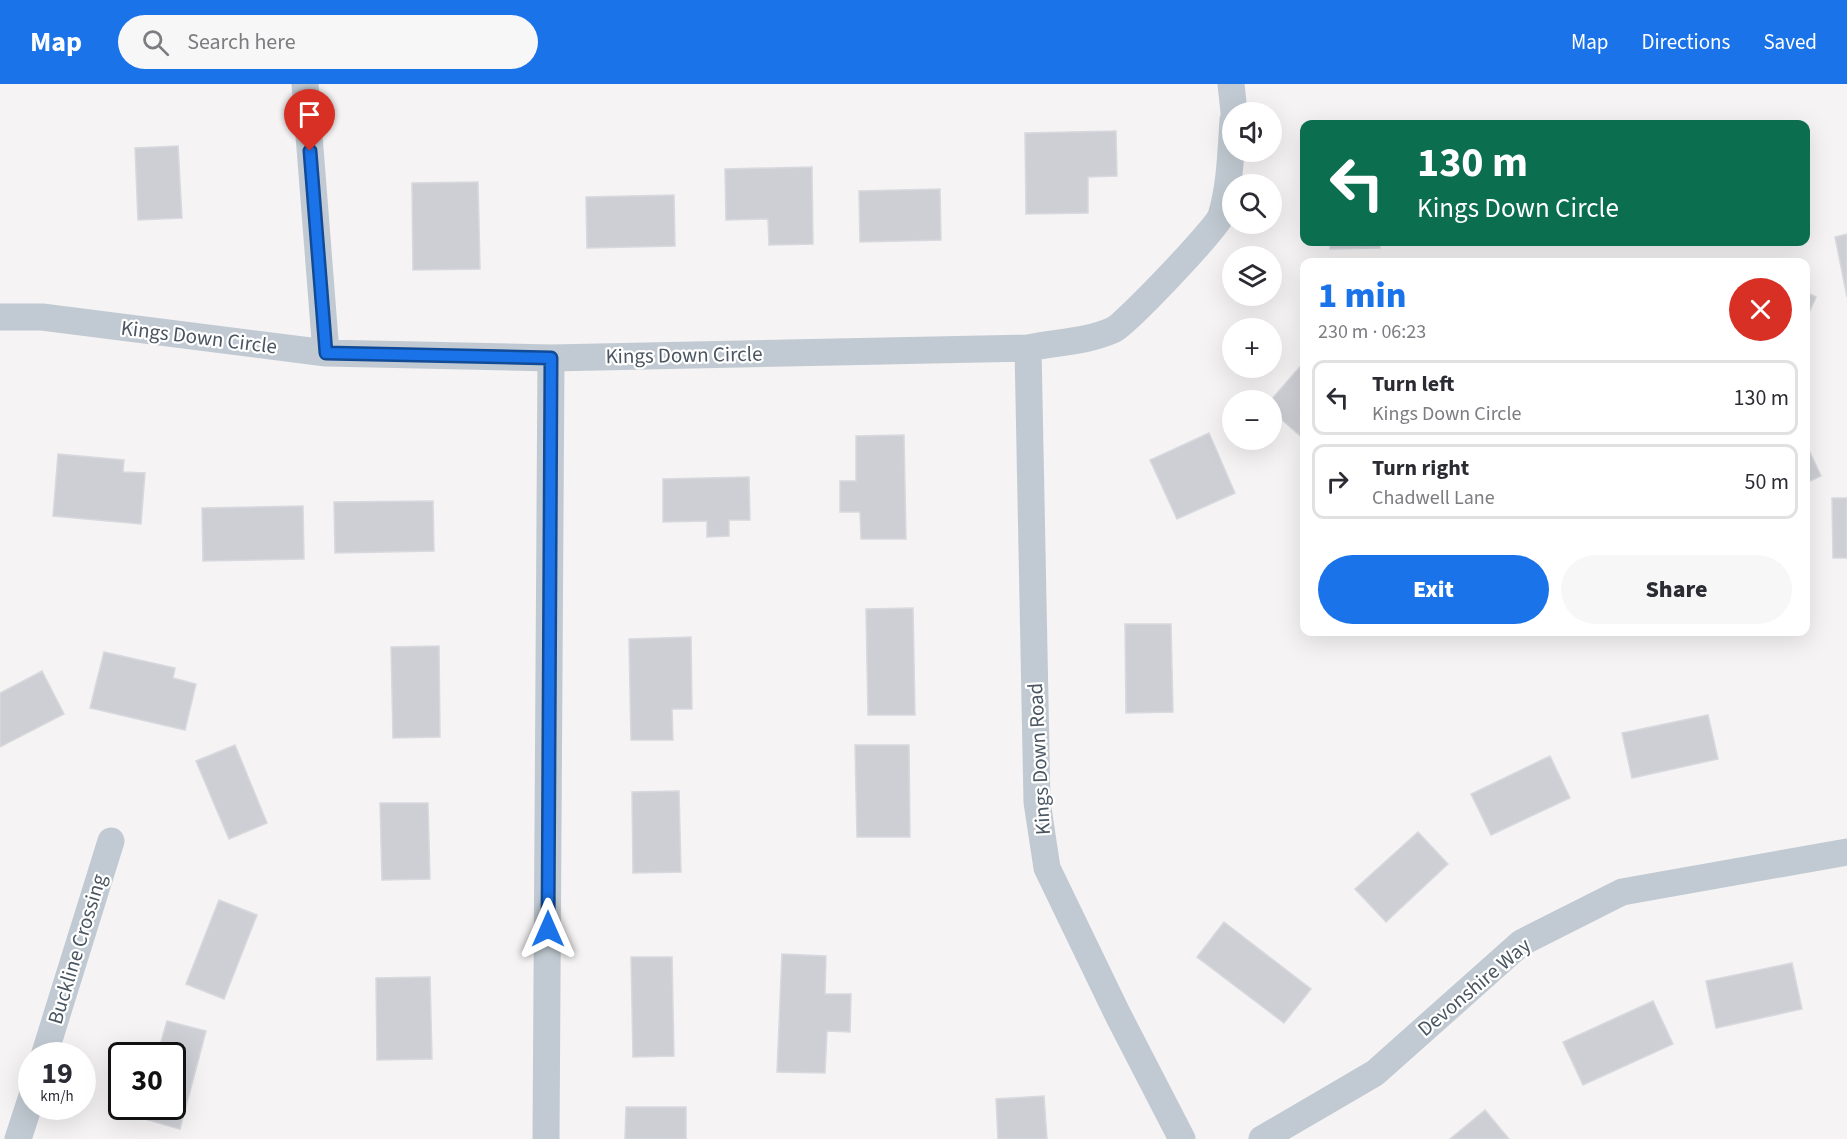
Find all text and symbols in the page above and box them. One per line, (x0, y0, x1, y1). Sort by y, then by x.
search box (118, 15, 538, 69)
text: Map (30, 22, 82, 62)
icon: search (139, 26, 172, 59)
text: Search here (187, 26, 296, 58)
text: Map (1571, 27, 1609, 57)
text: Directions (1642, 27, 1730, 57)
text: Saved (1763, 27, 1817, 57)
pin (284, 89, 335, 151)
icon: arrive (293, 98, 326, 131)
map controls (1222, 102, 1282, 450)
button: sound (1222, 102, 1282, 162)
text: 130 m (1417, 133, 1528, 193)
icon: left (1318, 144, 1396, 222)
button: search (1222, 174, 1282, 234)
text: Kings Down Circle (1417, 189, 1619, 228)
button: layers (1222, 246, 1282, 306)
text: 1 min (1318, 270, 1406, 321)
button: close (1729, 278, 1792, 341)
street label: Kings Down Circle (119, 313, 279, 361)
button: + (1222, 318, 1282, 378)
text: 230 m · 06:23 (1318, 318, 1426, 346)
street label: Kings Down Circle (605, 339, 763, 371)
text: Turn left (1372, 368, 1454, 400)
icon: left (1321, 381, 1354, 414)
text: 130 m (1734, 382, 1789, 414)
button: − (1222, 390, 1282, 450)
text: Kings Down Circle (1372, 400, 1522, 428)
text: Turn right (1372, 452, 1469, 484)
icon: right (1321, 465, 1354, 498)
text: 50 m (1744, 466, 1789, 498)
text: Chadwell Lane (1372, 484, 1495, 512)
button: Exit (1318, 555, 1549, 624)
button: Share (1561, 555, 1792, 624)
street label: Kings Down Road (1020, 682, 1058, 836)
street label: Buckline Crossing (40, 870, 114, 1028)
position arrow (516, 897, 580, 961)
street label: Devonshire Way (1411, 930, 1537, 1043)
speed limit sign: 30 (108, 1042, 186, 1120)
text: 19 (41, 1052, 73, 1095)
text: km/h (40, 1086, 74, 1107)

